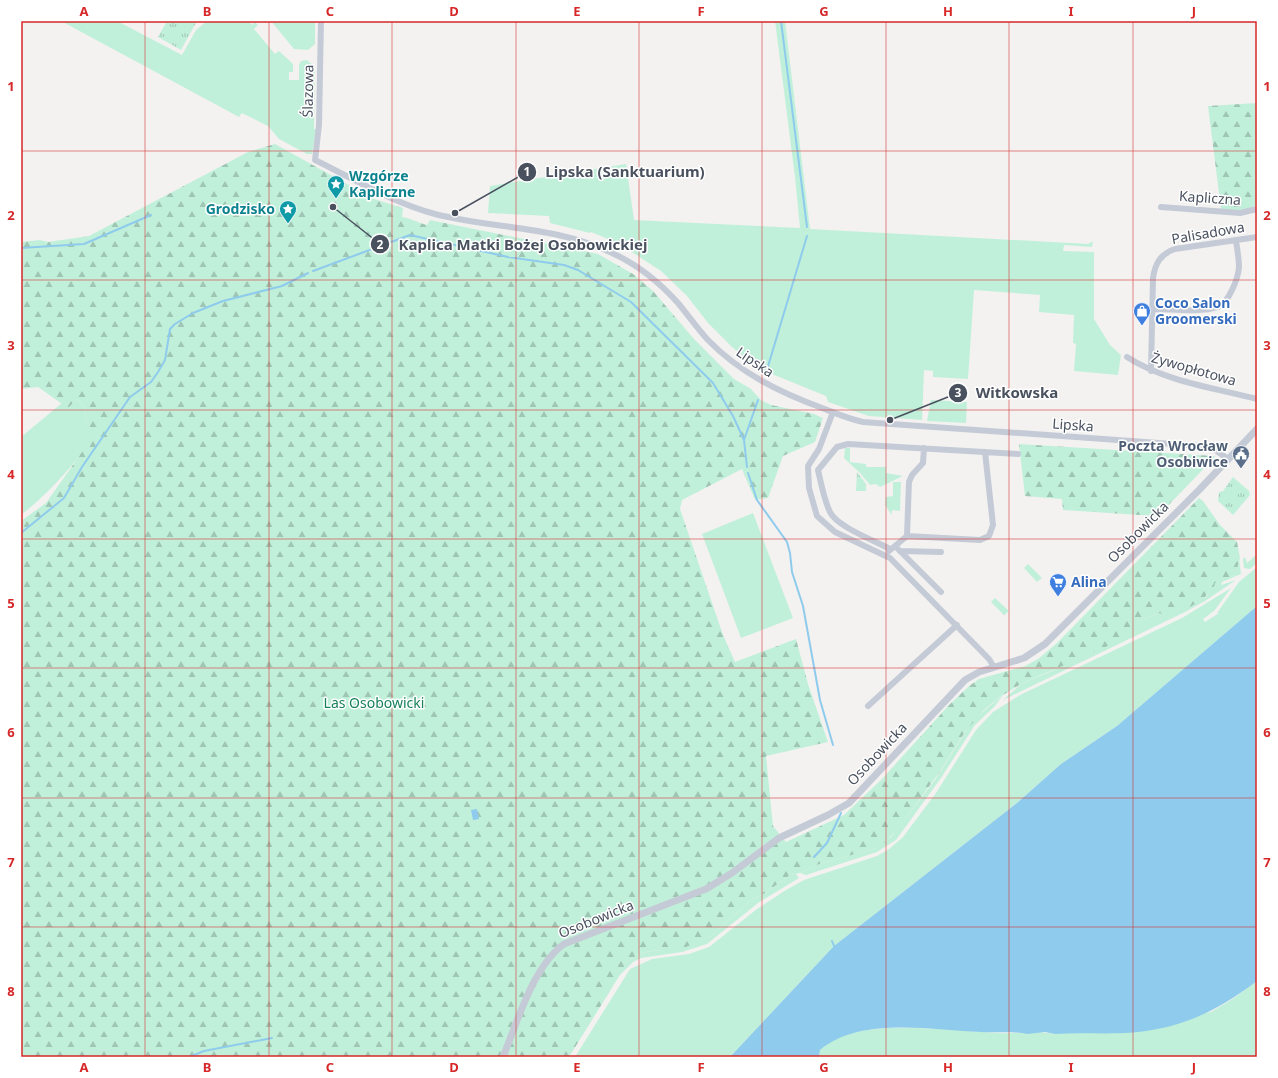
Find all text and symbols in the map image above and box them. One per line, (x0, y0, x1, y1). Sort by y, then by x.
text: A (80, 2, 89, 20)
text: B (203, 2, 211, 20)
text: C (326, 2, 334, 20)
text: D (449, 2, 459, 20)
text: E (573, 2, 581, 20)
text: F (697, 2, 705, 20)
text: G (819, 2, 829, 20)
text: H (943, 2, 953, 20)
text: I (1068, 2, 1074, 20)
text: J (1191, 2, 1196, 20)
street label: Ślazowa (298, 64, 317, 118)
text: 1 (7, 77, 15, 95)
text: 1 (1263, 77, 1271, 95)
callout: Lipska (Sanktuarium) (517, 158, 712, 185)
text: Lipska (Sanktuarium) (545, 161, 705, 181)
text: 1 (524, 163, 530, 180)
place label: Wzgórze Kapliczne (349, 166, 415, 201)
place icon: Wzgórze Kapliczne (326, 174, 346, 199)
street label: Kapliczna (1178, 186, 1242, 209)
place label: Grodzisko (206, 199, 275, 218)
place icon: Grodzisko (278, 199, 298, 224)
text: 2 (7, 206, 15, 224)
text: 2 (1263, 206, 1271, 224)
street label: Palisadowa (1170, 217, 1246, 248)
callout: Kaplica Matki Bożej Osobowickiej (370, 231, 655, 258)
text: Kaplica Matki Bożej Osobowickiej (399, 234, 647, 254)
text: 2 (377, 236, 384, 253)
place label: Coco Salon Groomerski (1155, 293, 1237, 328)
shop icon: Coco Salon Groomerski (1132, 301, 1152, 326)
text: 3 (7, 336, 15, 354)
text: 3 (1263, 336, 1271, 354)
street label: Lipska (733, 342, 778, 381)
street label: Żywopłotowa (1150, 347, 1239, 390)
callout: Witkowska (948, 379, 1066, 406)
text: Witkowska (976, 382, 1058, 402)
text: 3 (955, 384, 962, 401)
street label: Lipska (1052, 414, 1094, 435)
place label: Poczta Wrocław Osobiwice (1118, 436, 1228, 471)
public building icon: Poczta Wrocław Osobiwice (1231, 444, 1251, 469)
text: 4 (7, 465, 15, 483)
text: 4 (1263, 465, 1271, 483)
street label: Osobowicka (1103, 497, 1172, 566)
supermarket icon: Alina (1048, 572, 1068, 597)
place label: Alina (1071, 572, 1107, 591)
text: 5 (7, 594, 15, 612)
text: 5 (1263, 594, 1271, 612)
park label: Las Osobowicki (324, 693, 424, 712)
street label: Osobowicka (843, 718, 911, 789)
text: 6 (7, 723, 15, 741)
text: 6 (1263, 723, 1271, 741)
text: 7 (7, 853, 15, 871)
text: 7 (1263, 853, 1271, 871)
street label: Osobowicka (555, 895, 636, 942)
text: 8 (7, 982, 15, 1000)
text: 8 (1263, 982, 1271, 1000)
text: A (80, 1058, 89, 1076)
text: B (203, 1058, 211, 1076)
text: C (326, 1058, 334, 1076)
text: D (449, 1058, 459, 1076)
text: E (573, 1058, 581, 1076)
text: F (697, 1058, 705, 1076)
text: G (819, 1058, 829, 1076)
text: H (943, 1058, 953, 1076)
text: I (1068, 1058, 1074, 1076)
text: J (1191, 1058, 1196, 1076)

